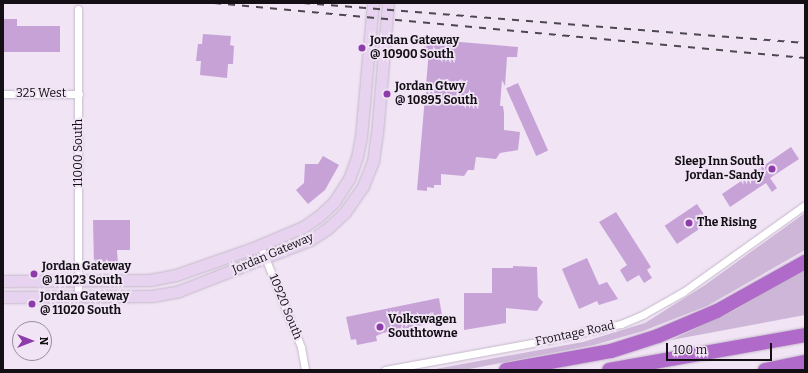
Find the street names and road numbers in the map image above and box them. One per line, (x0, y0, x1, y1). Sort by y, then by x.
street label: 325 West (16, 87, 66, 101)
street label: 11000 South (72, 119, 86, 187)
street label: Jordan Gateway (230, 230, 316, 278)
street label: 10920 South (265, 272, 305, 342)
street label: Frontage Road (534, 319, 616, 349)

